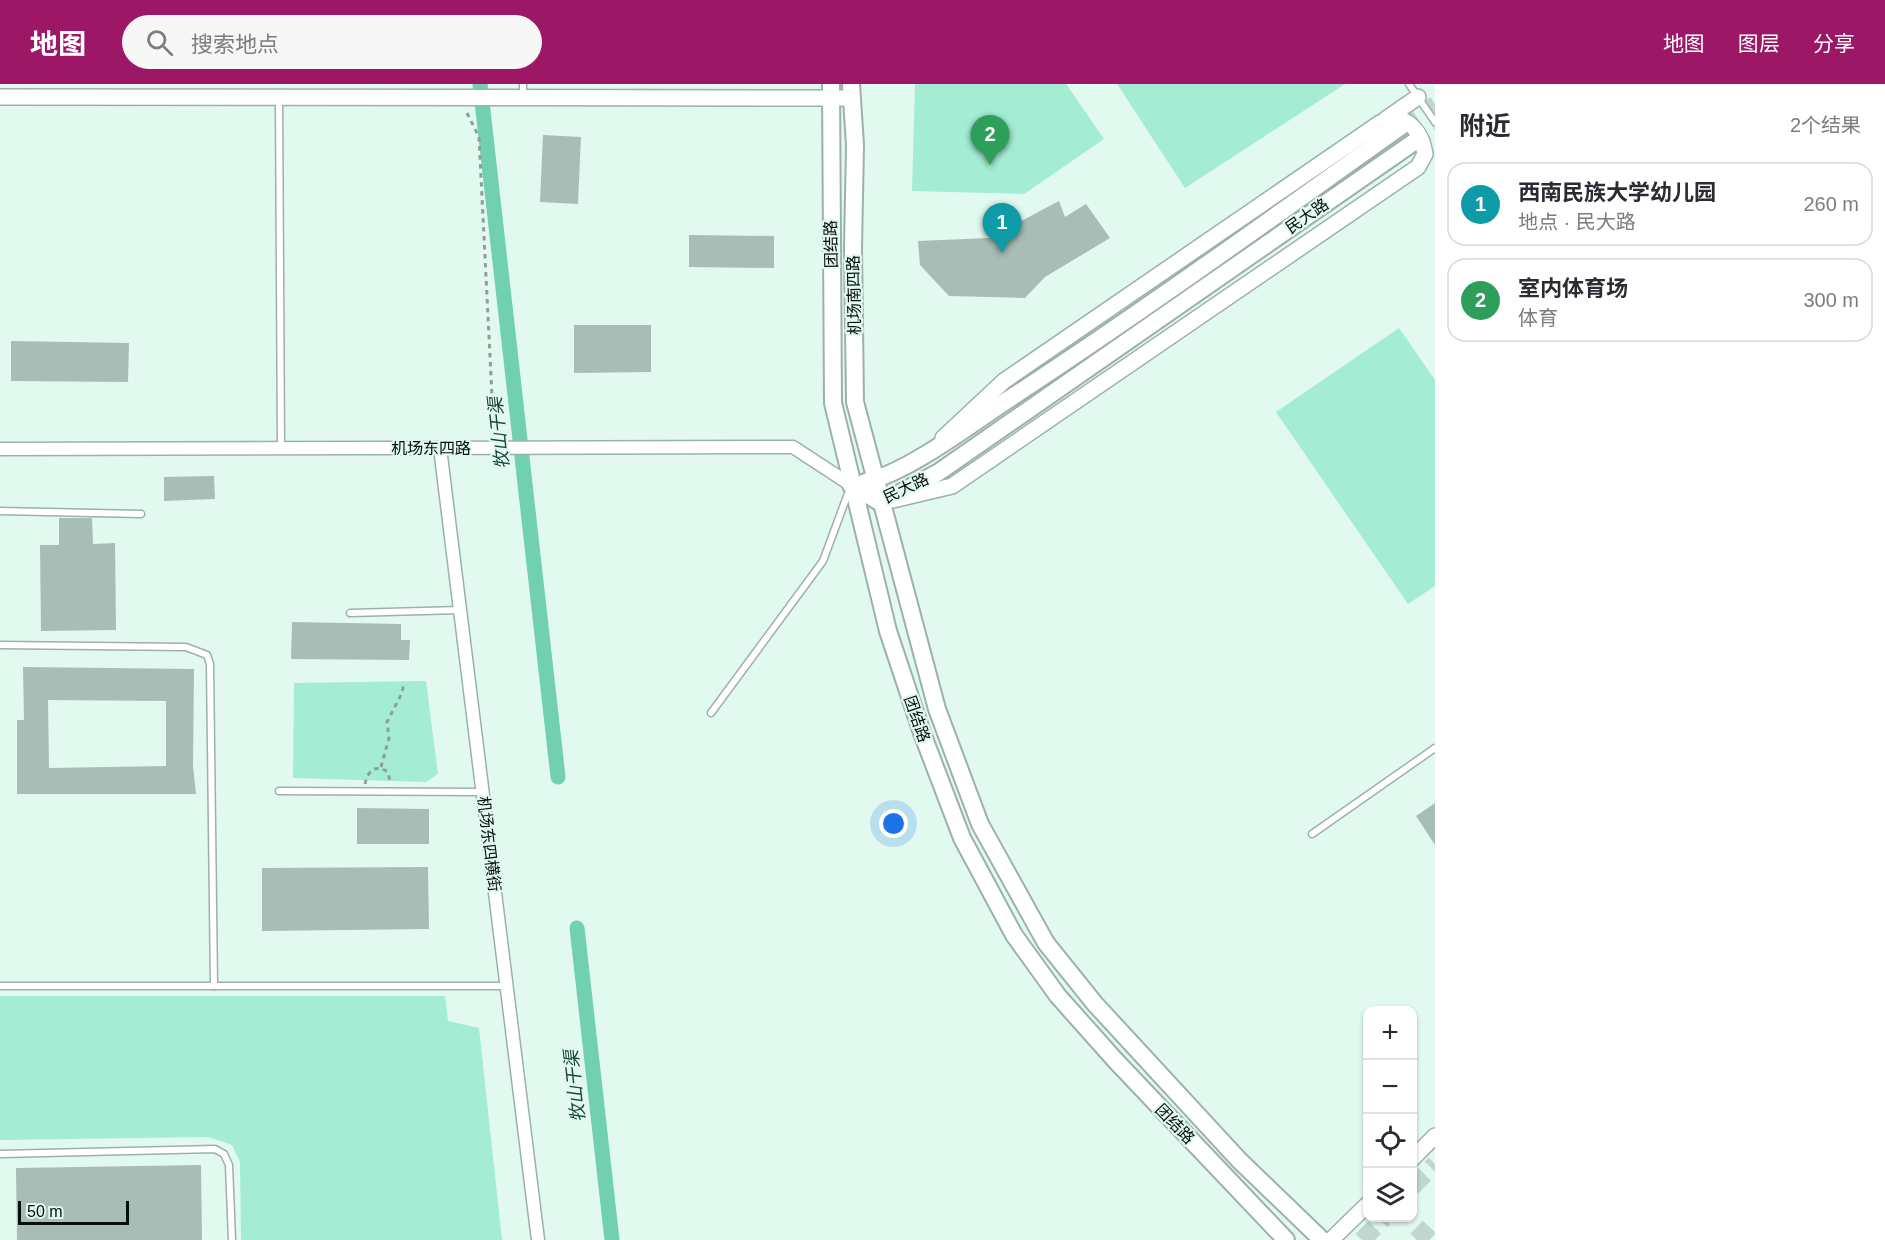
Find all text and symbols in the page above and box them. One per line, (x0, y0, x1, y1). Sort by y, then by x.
search box (122, 15, 542, 69)
icon: search (143, 26, 176, 59)
text: 地图 (30, 29, 86, 60)
text: 搜索地点 (191, 32, 279, 57)
text: 地图 (1663, 32, 1705, 55)
text: 图层 (1738, 32, 1780, 55)
text: 分享 (1813, 32, 1855, 55)
text: 附近 (1459, 111, 1511, 141)
text: 2个结果 (1790, 114, 1861, 136)
pin: 2 (970, 116, 1010, 165)
text: 西南民族大学幼儿园 (1518, 180, 1716, 205)
text: 1 (1475, 193, 1486, 215)
text: 260 m (1803, 193, 1859, 215)
street label: 民大路 (1282, 195, 1332, 237)
pin: 1 (982, 204, 1022, 253)
text: 地点 · 民大路 (1518, 211, 1636, 233)
street label: 团结路 (822, 220, 840, 268)
street label: 机场南四路 (845, 255, 863, 335)
text: 室内体育场 (1518, 276, 1628, 301)
text: 2 (1475, 289, 1486, 311)
text: 300 m (1803, 289, 1859, 311)
text: 体育 (1518, 307, 1558, 329)
water label: 牧山干渠 (485, 393, 513, 470)
street label: 机场东四路 (391, 440, 471, 457)
street label: 民大路 (881, 470, 931, 506)
street label: 团结路 (901, 694, 933, 744)
street label: 机场东四横街 (475, 795, 503, 893)
your location (879, 809, 908, 838)
map controls (1363, 1006, 1417, 1222)
button: + (1363, 1006, 1417, 1060)
water label: 牧山干渠 (561, 1046, 589, 1123)
button: − (1363, 1060, 1417, 1114)
street label: 团结路 (1152, 1101, 1198, 1147)
button: locate (1363, 1114, 1417, 1168)
button: layers (1363, 1168, 1417, 1222)
scale bar (18, 1198, 129, 1226)
text: 50 m (27, 1203, 63, 1220)

